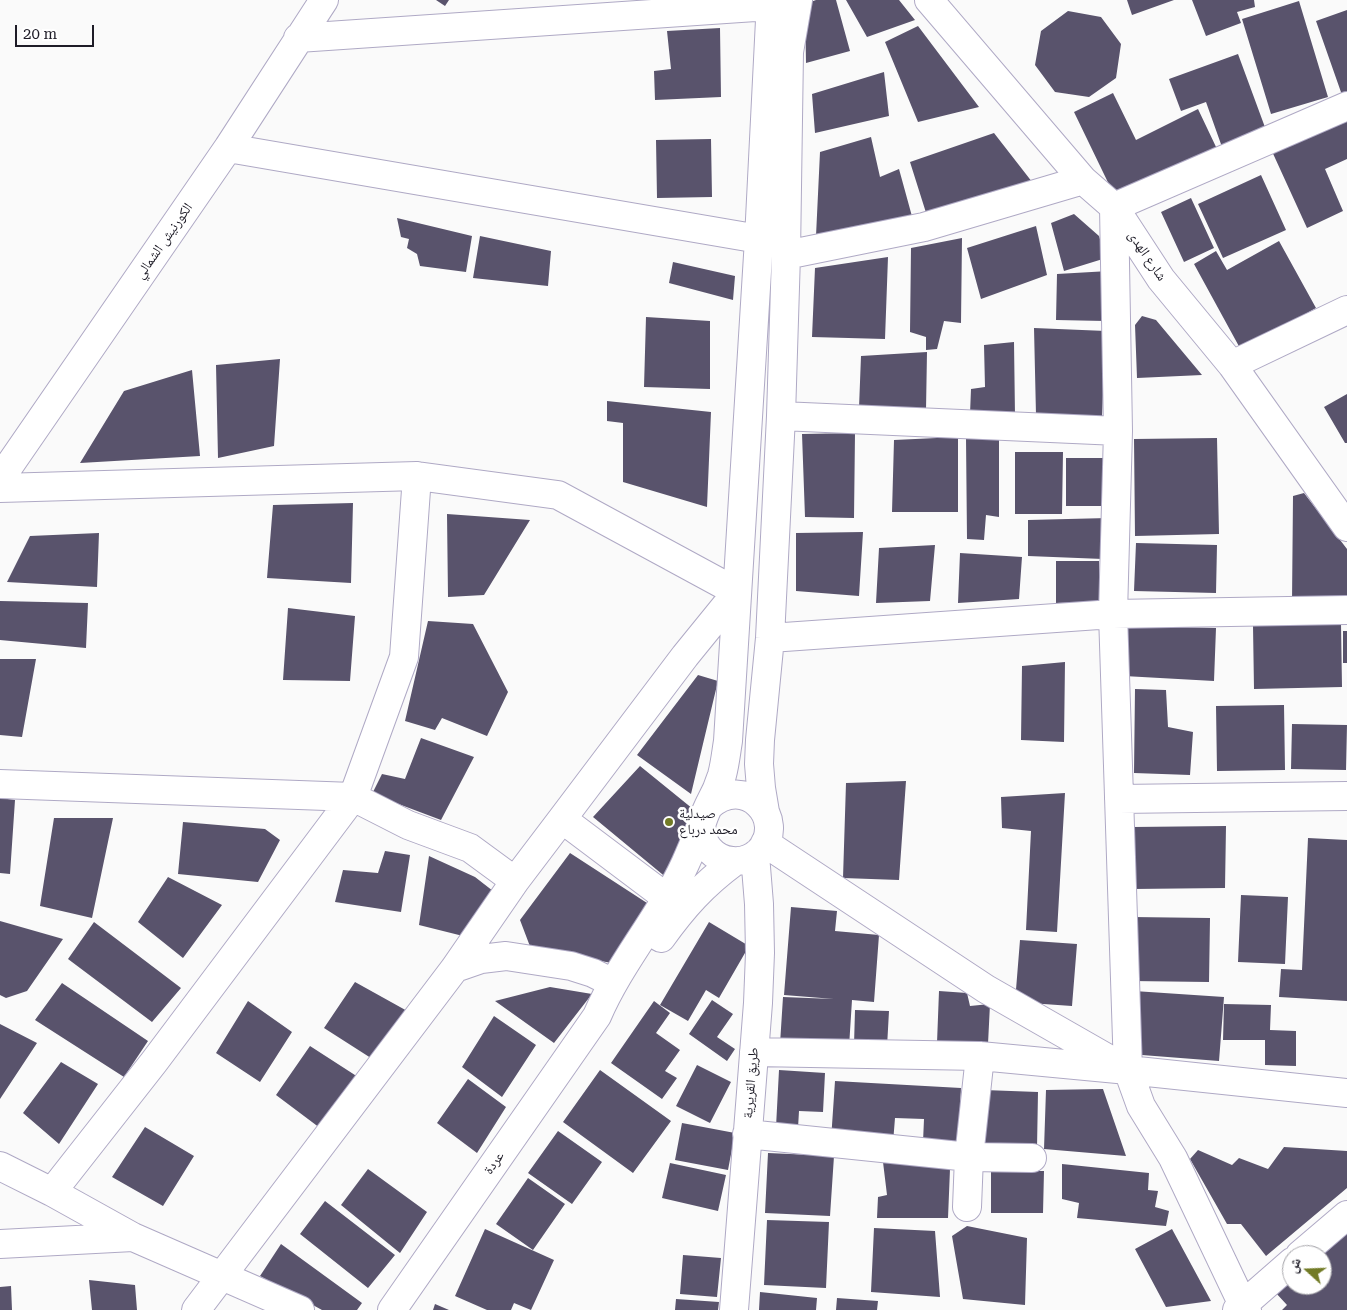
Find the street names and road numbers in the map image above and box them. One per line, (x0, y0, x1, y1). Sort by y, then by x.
street label: الكورنيش الشمالي (132, 200, 196, 282)
street label: شارع الهدى (1124, 228, 1170, 284)
street label: طريق القريرية (740, 1047, 762, 1119)
street label: عردة (480, 1148, 508, 1178)

